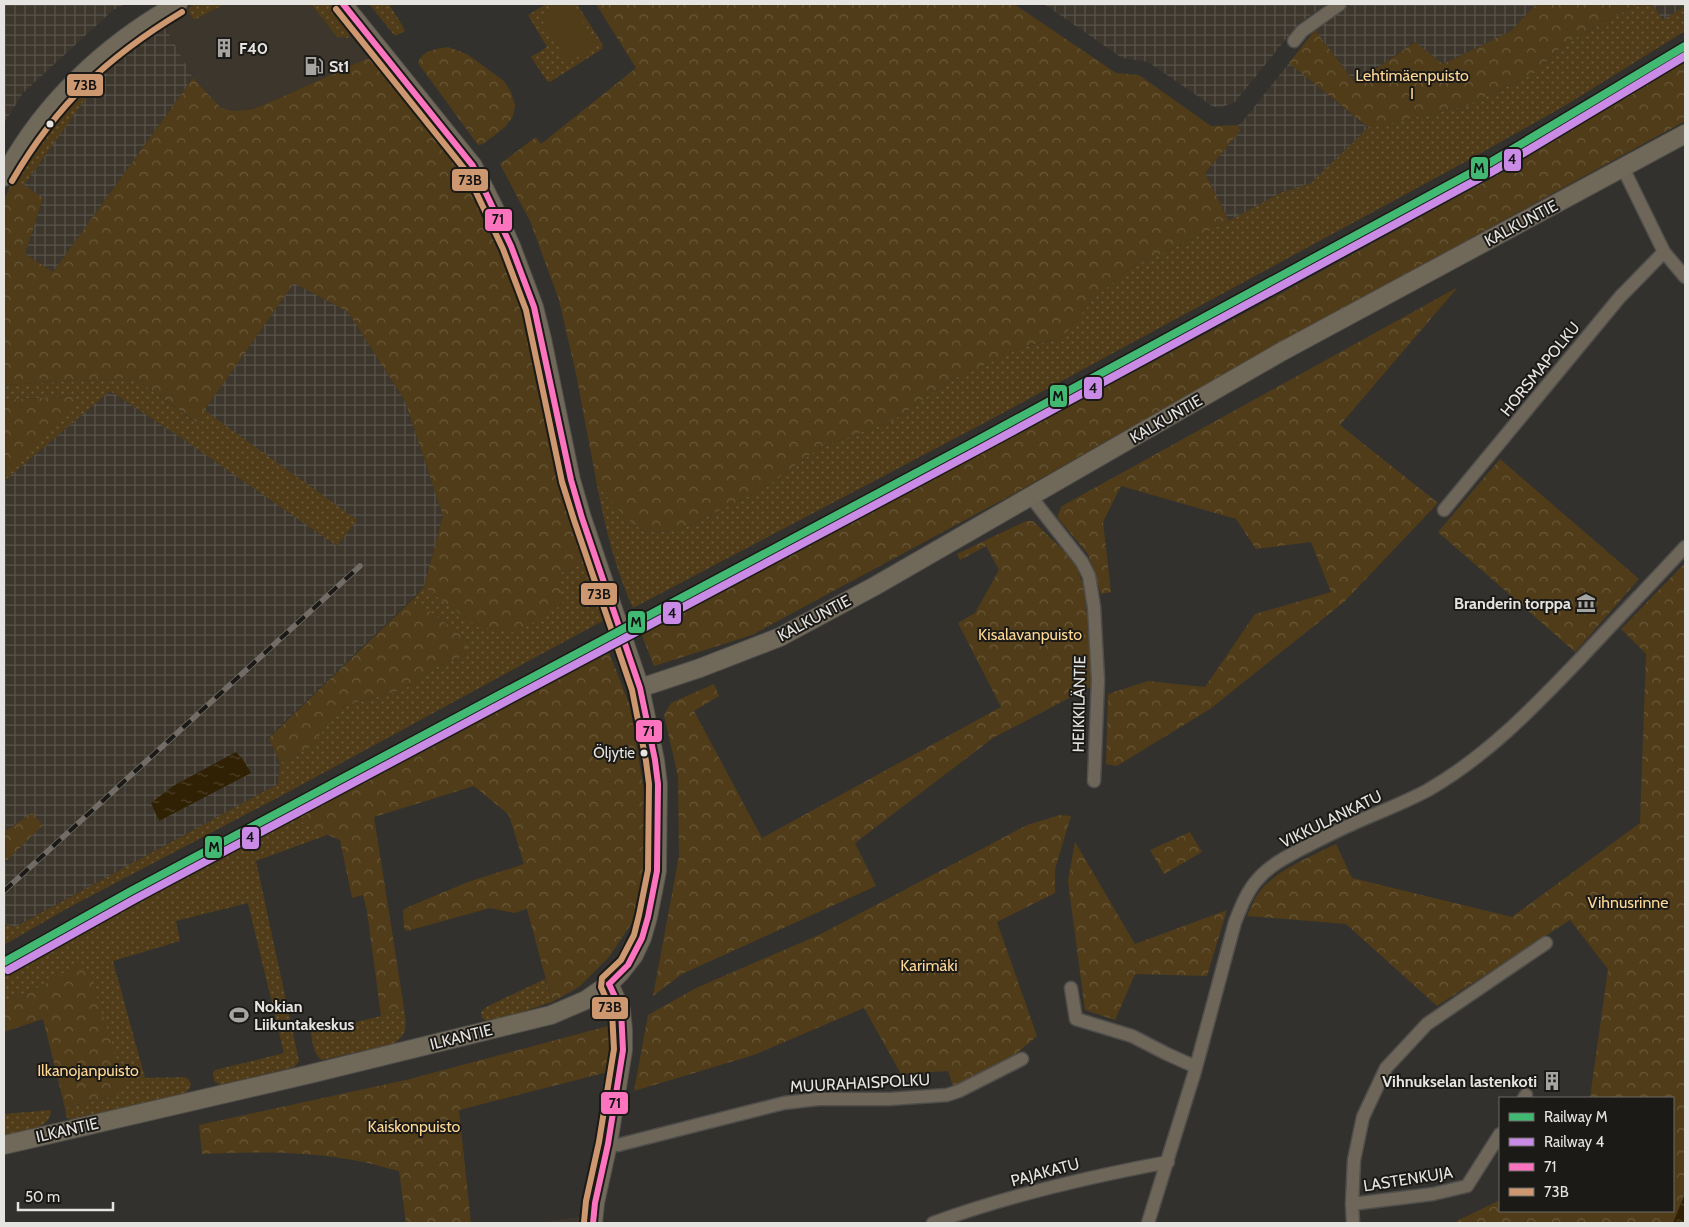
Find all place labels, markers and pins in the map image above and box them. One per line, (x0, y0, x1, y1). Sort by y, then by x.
building icon: F40 (213, 37, 235, 59)
place label: F40 (239, 39, 268, 58)
fuel station icon: St1 (303, 55, 325, 77)
place label: St1 (329, 57, 350, 76)
unlabelled marker (45, 119, 55, 129)
museum icon: Branderin torppa (1575, 592, 1597, 614)
place label: Branderin torppa (1454, 594, 1571, 613)
place label: Öljytie (593, 744, 635, 762)
marker: Öljytie (639, 748, 649, 758)
place label: Nokian Liikuntakeskus (254, 997, 355, 1034)
sports icon: Nokian Liikuntakeskus (228, 1004, 250, 1026)
building icon: Vihnukselan lastenkoti (1541, 1070, 1563, 1092)
place label: Vihnukselan lastenkoti (1382, 1072, 1537, 1091)

